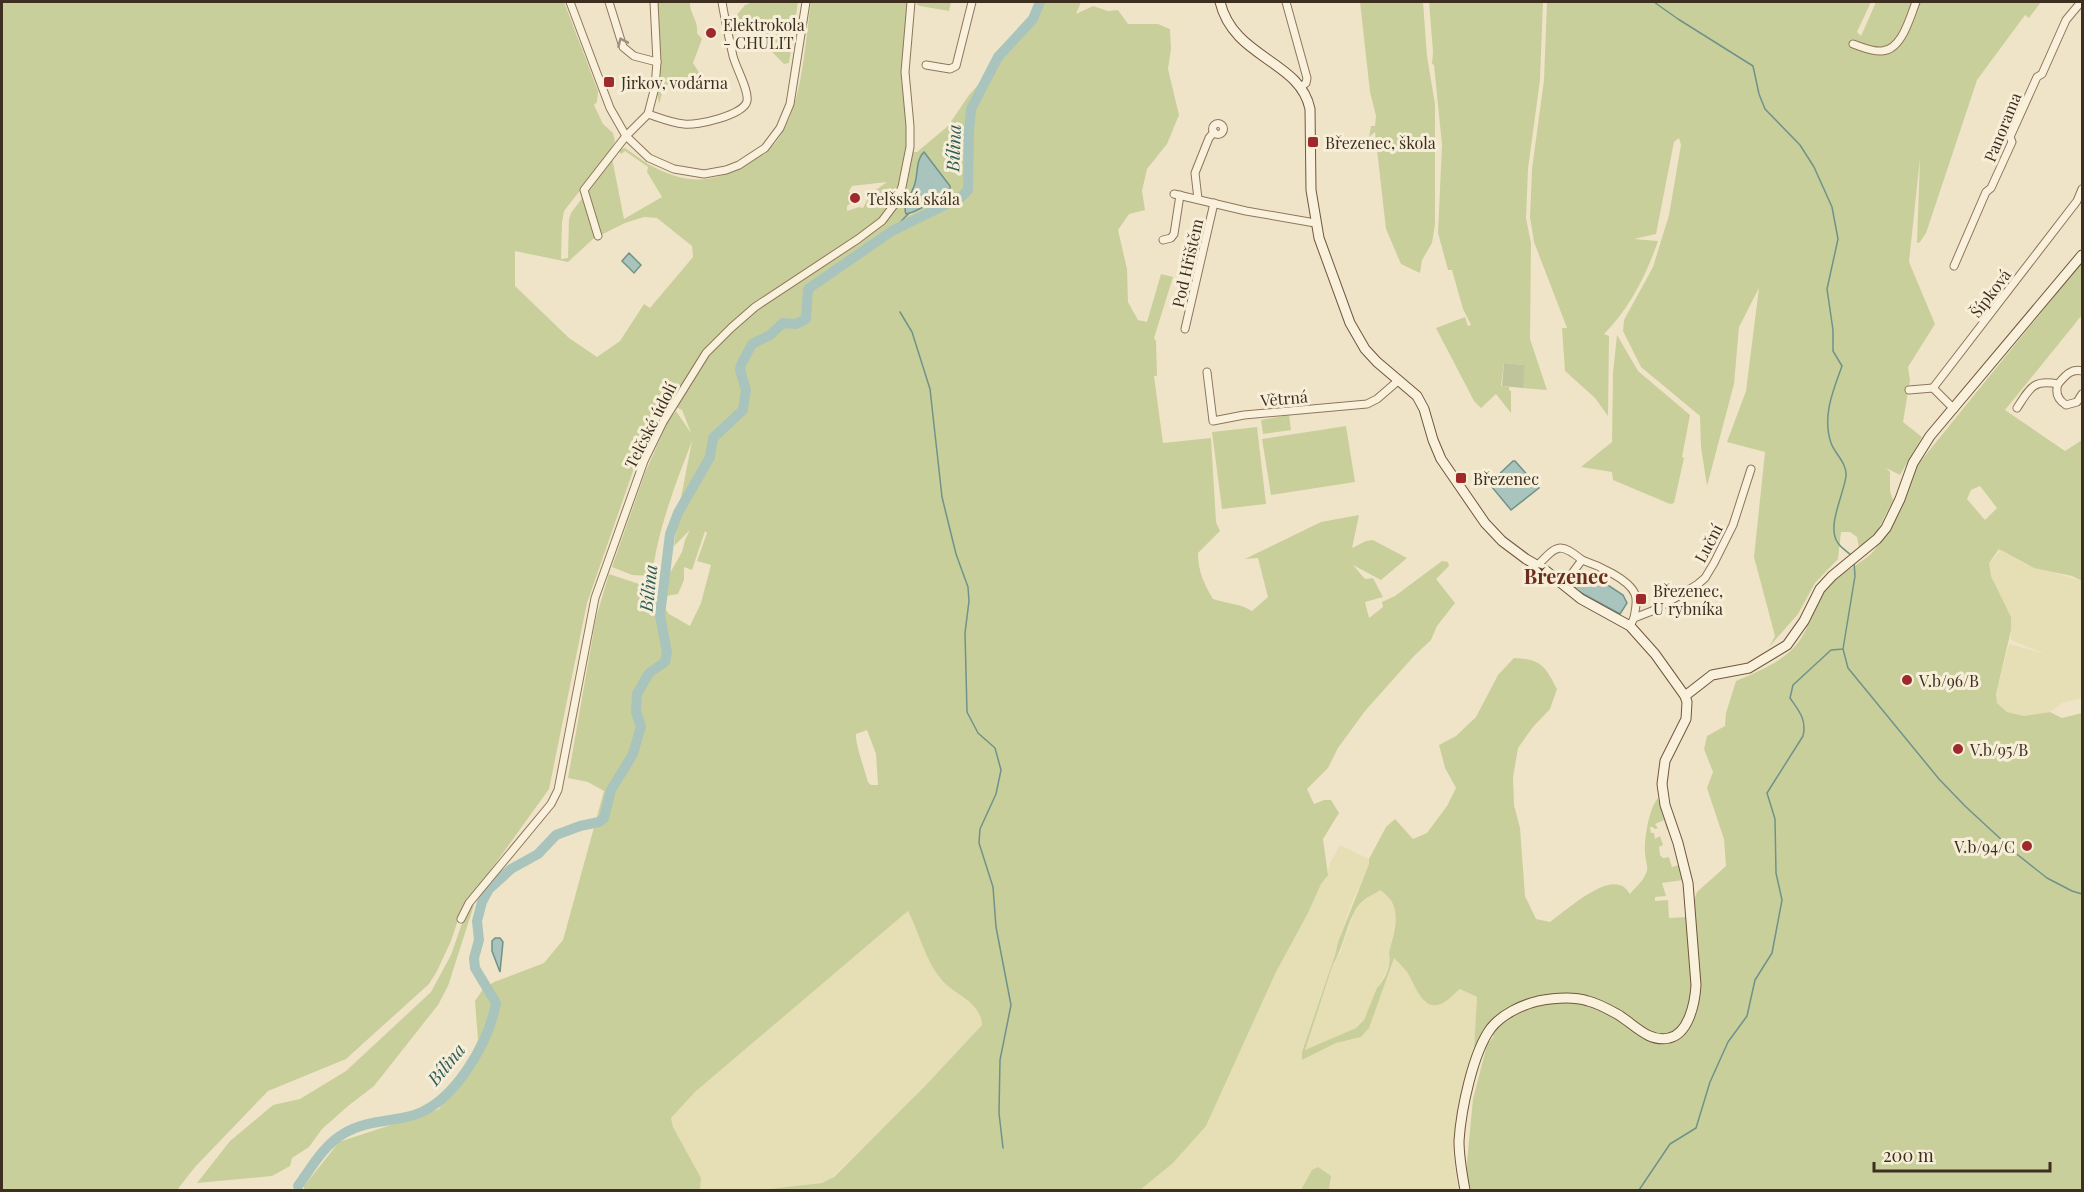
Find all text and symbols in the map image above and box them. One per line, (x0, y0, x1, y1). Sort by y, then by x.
place label: Elektrokola - CHULIT (723, 14, 805, 53)
marker: Elektrokola - CHULIT (704, 26, 718, 40)
one-way arrow (618, 37, 630, 48)
place label: Jirkov, vodárna (620, 72, 728, 93)
marker: Jirkov, vodárna (602, 75, 616, 89)
street label: Panorama (1979, 89, 2025, 165)
water label: Bílina (940, 124, 966, 173)
place label: Březenec, škola (1325, 132, 1436, 153)
marker: Březenec, škola (1306, 135, 1320, 149)
place label: Telšská skála (867, 188, 960, 209)
marker: Telšská skála (848, 191, 862, 205)
street label: Pod Hřištěm (1167, 217, 1207, 309)
street label: Šípková (1965, 265, 2015, 321)
street label: Telčské údolí (619, 378, 681, 471)
street label: Větrná (1258, 385, 1309, 411)
place label: Březenec (1473, 468, 1539, 489)
marker: Březenec (1454, 471, 1468, 485)
street label: Luční (1689, 520, 1727, 566)
district label: Březenec (1524, 562, 1608, 589)
water label: Bílina (633, 563, 662, 614)
place label: Březenec, U rybníka (1653, 580, 1723, 619)
marker: Březenec, U rybníka (1634, 592, 1648, 606)
place label: V.b/96/B (1918, 670, 1979, 691)
marker: V.b/96/B (1900, 673, 1914, 687)
place label: V.b/95/B (1969, 739, 2028, 760)
marker: V.b/95/B (1951, 742, 1965, 756)
place label: V.b/94/C (1953, 836, 2015, 857)
marker: V.b/94/C (2020, 839, 2034, 853)
water label: Bílina (421, 1038, 470, 1091)
scale bar (1874, 1135, 2050, 1173)
text: 200 m (1883, 1143, 1934, 1167)

